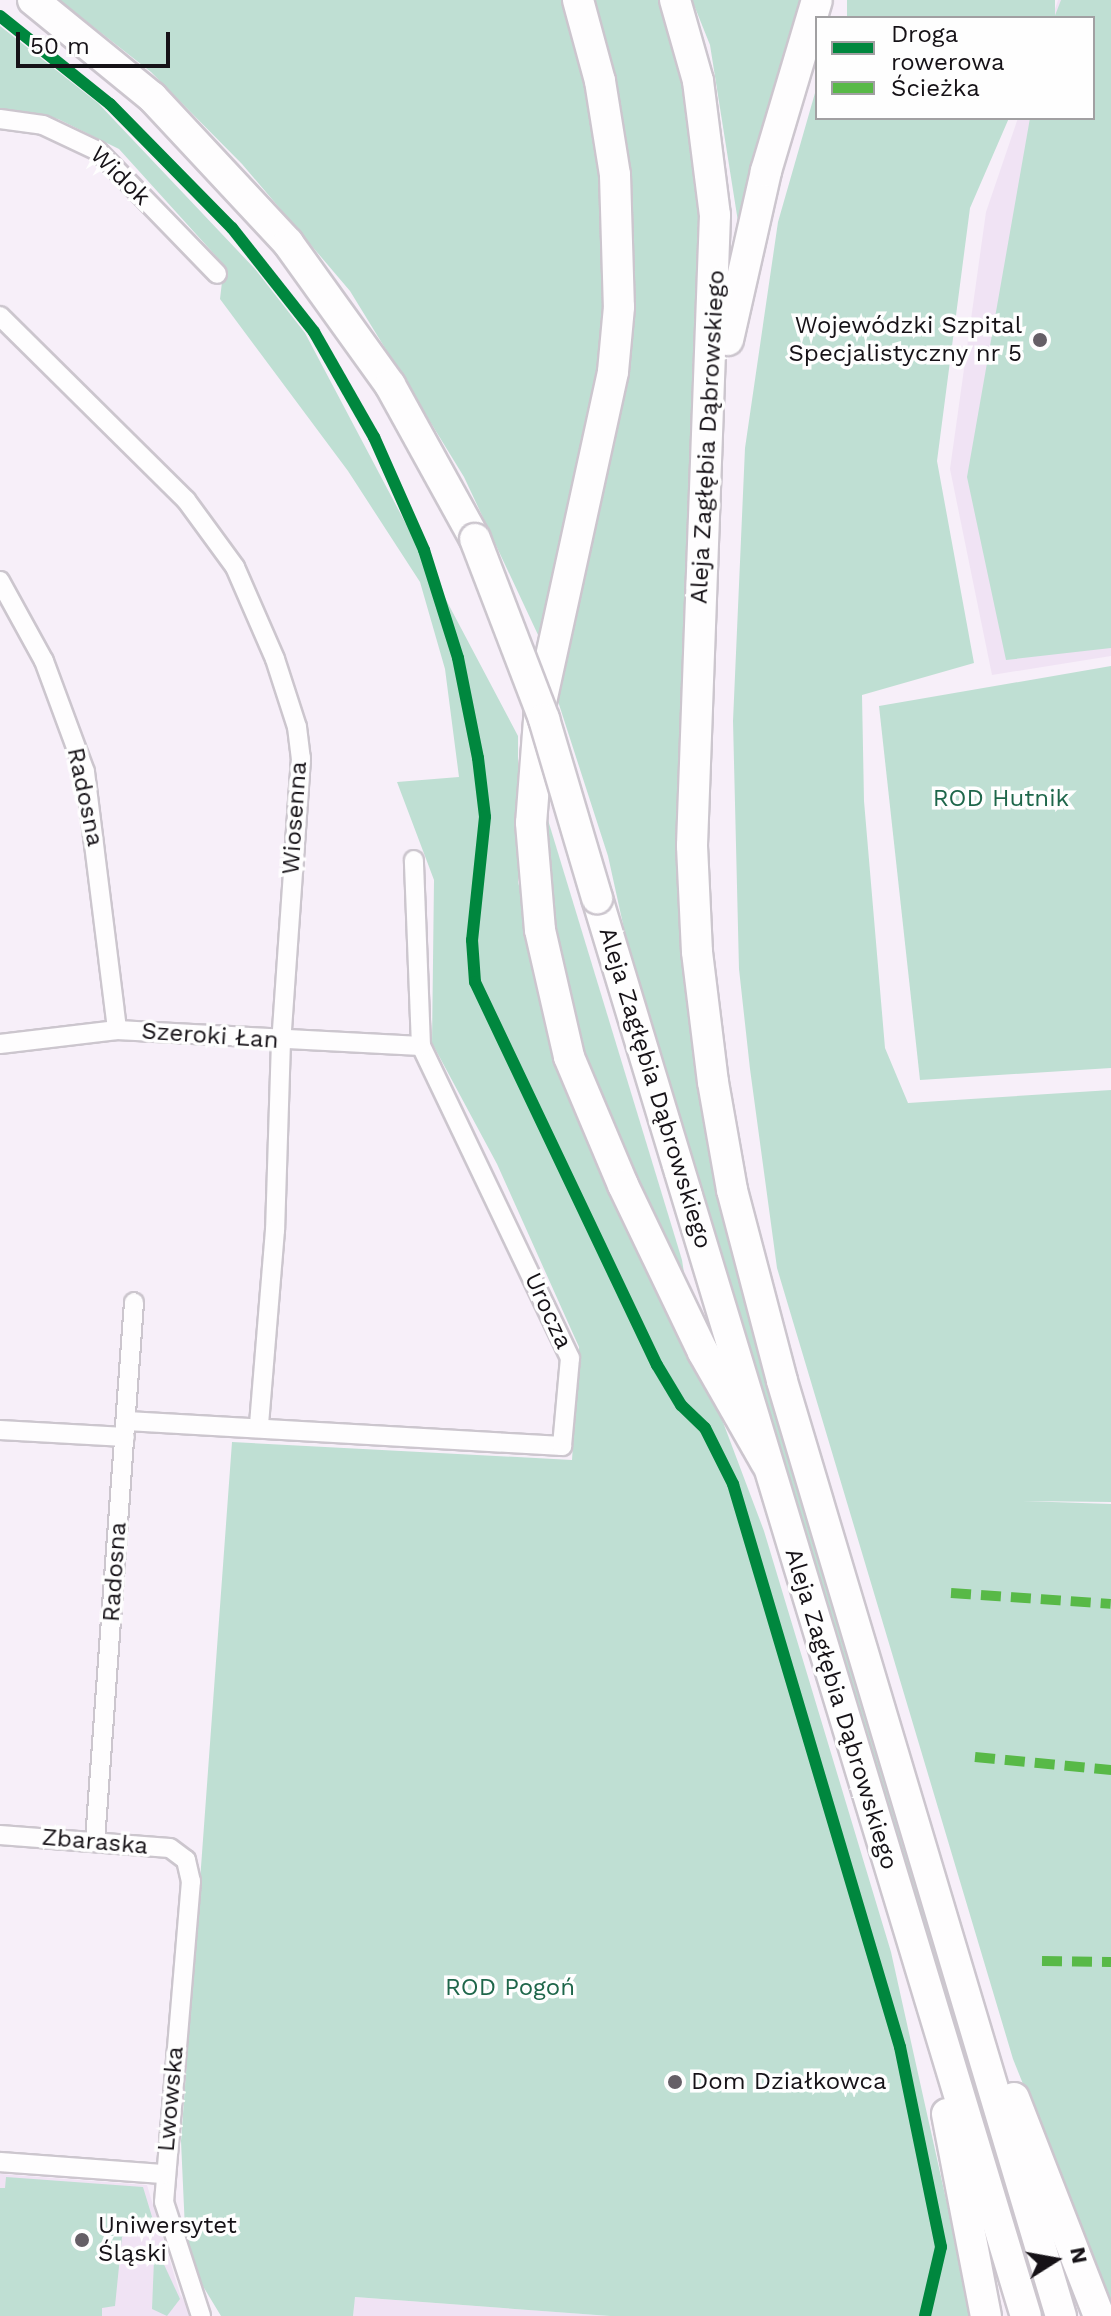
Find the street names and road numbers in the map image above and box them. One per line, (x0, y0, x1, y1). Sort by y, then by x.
street label: Widok (84, 140, 156, 212)
street label: Aleja Zagłębia Dąbrowskiego (685, 269, 731, 605)
street label: Radosna (61, 745, 109, 849)
street label: Wiosenna (277, 760, 313, 876)
street label: Aleja Zagłębia Dąbrowskiego (592, 923, 718, 1253)
street label: Szeroki Łan (141, 1017, 279, 1055)
street label: Urocza (518, 1268, 578, 1354)
street label: Radosna (97, 1521, 133, 1623)
street label: Aleja Zagłębia Dąbrowskiego (778, 1544, 904, 1874)
street label: Zbaraska (41, 1823, 149, 1861)
street label: Lwowska (152, 2045, 190, 2153)

